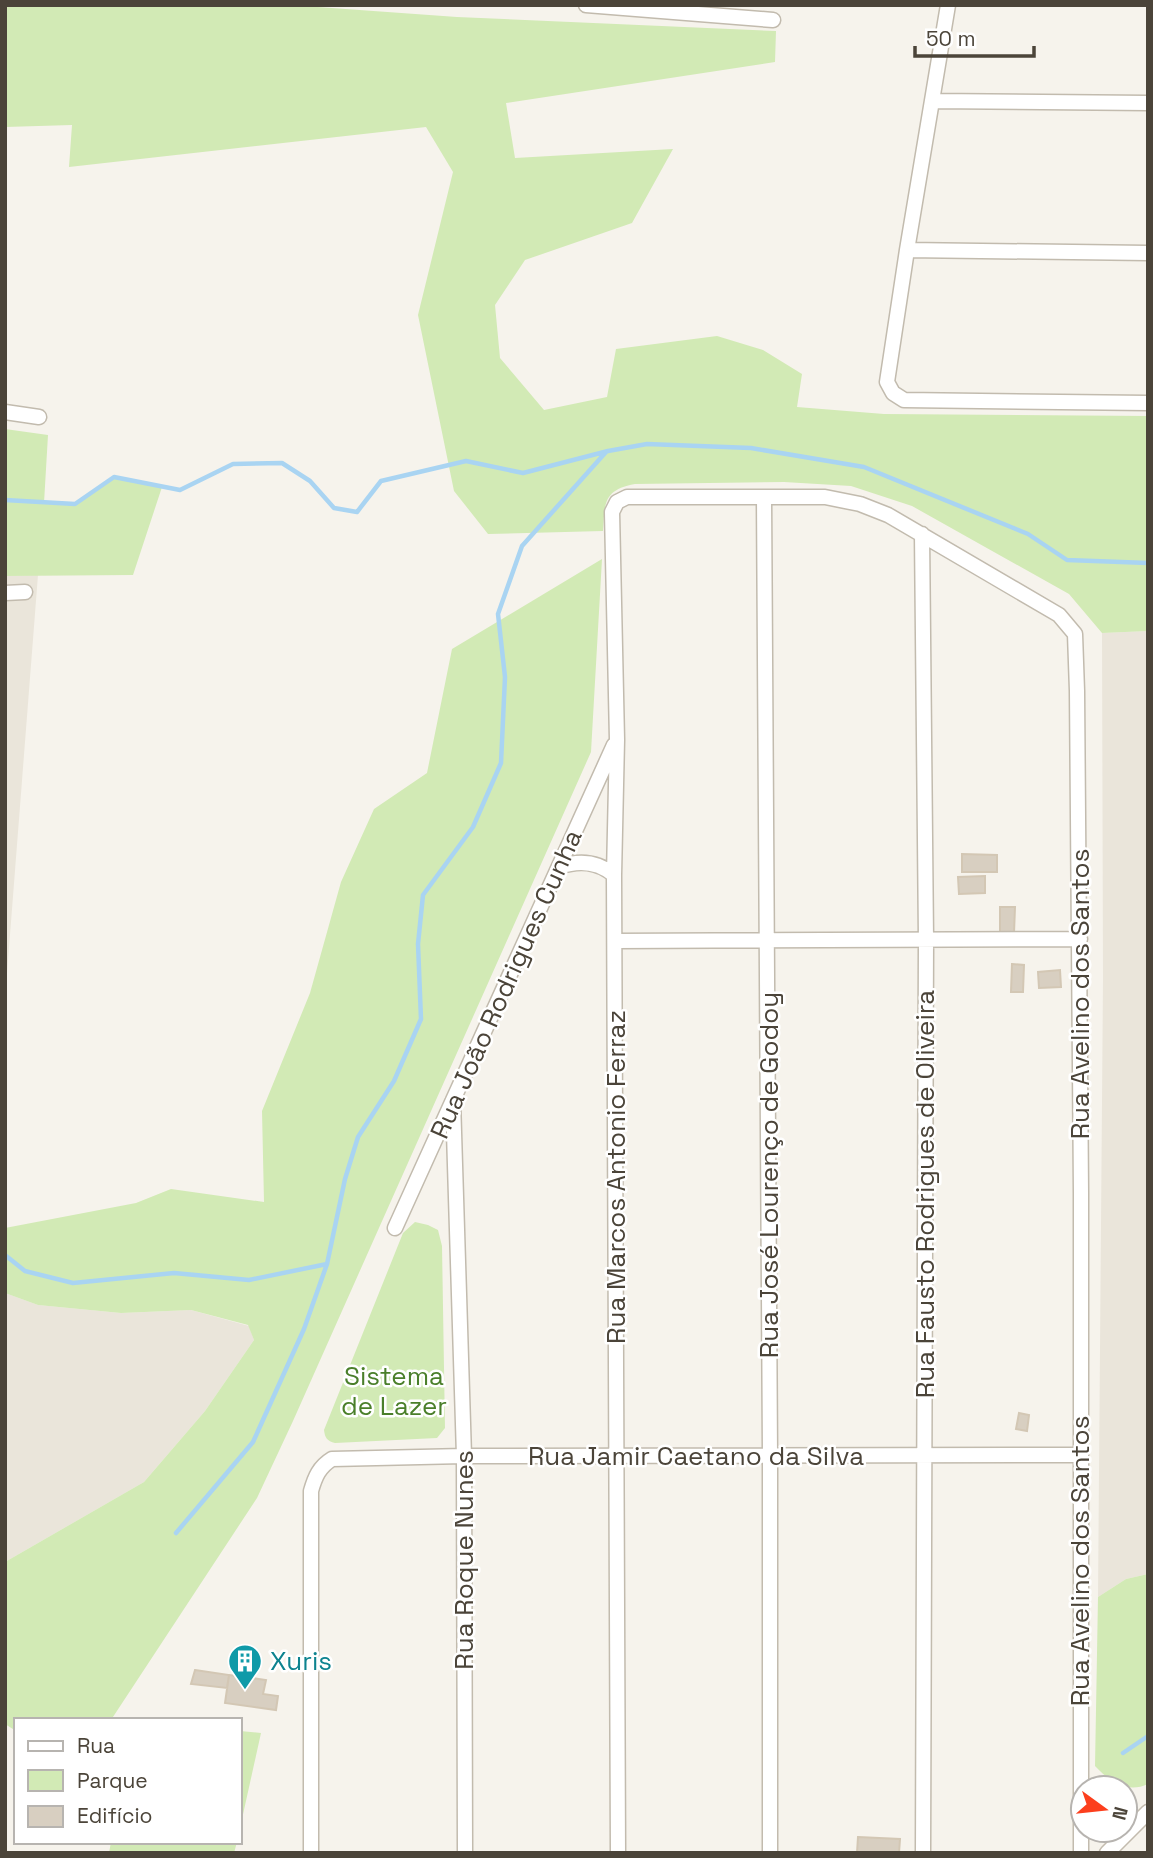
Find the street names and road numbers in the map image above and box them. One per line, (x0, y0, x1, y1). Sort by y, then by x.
street label: Rua João Rodrigues Cunha (422, 824, 590, 1144)
street label: Rua Avelino dos Santos (1063, 849, 1097, 1139)
street label: Rua Fausto Rodrigues de Oliveira (908, 990, 942, 1398)
street label: Rua José Lourenço de Godoy (752, 992, 786, 1358)
street label: Rua Marcos Antonio Ferraz (599, 1010, 633, 1344)
street label: Rua Avelino dos Santos (1063, 1416, 1097, 1706)
street label: Rua Jamir Caetano da Silva (528, 1439, 864, 1473)
street label: Rua Roque Nunes (447, 1450, 481, 1670)

